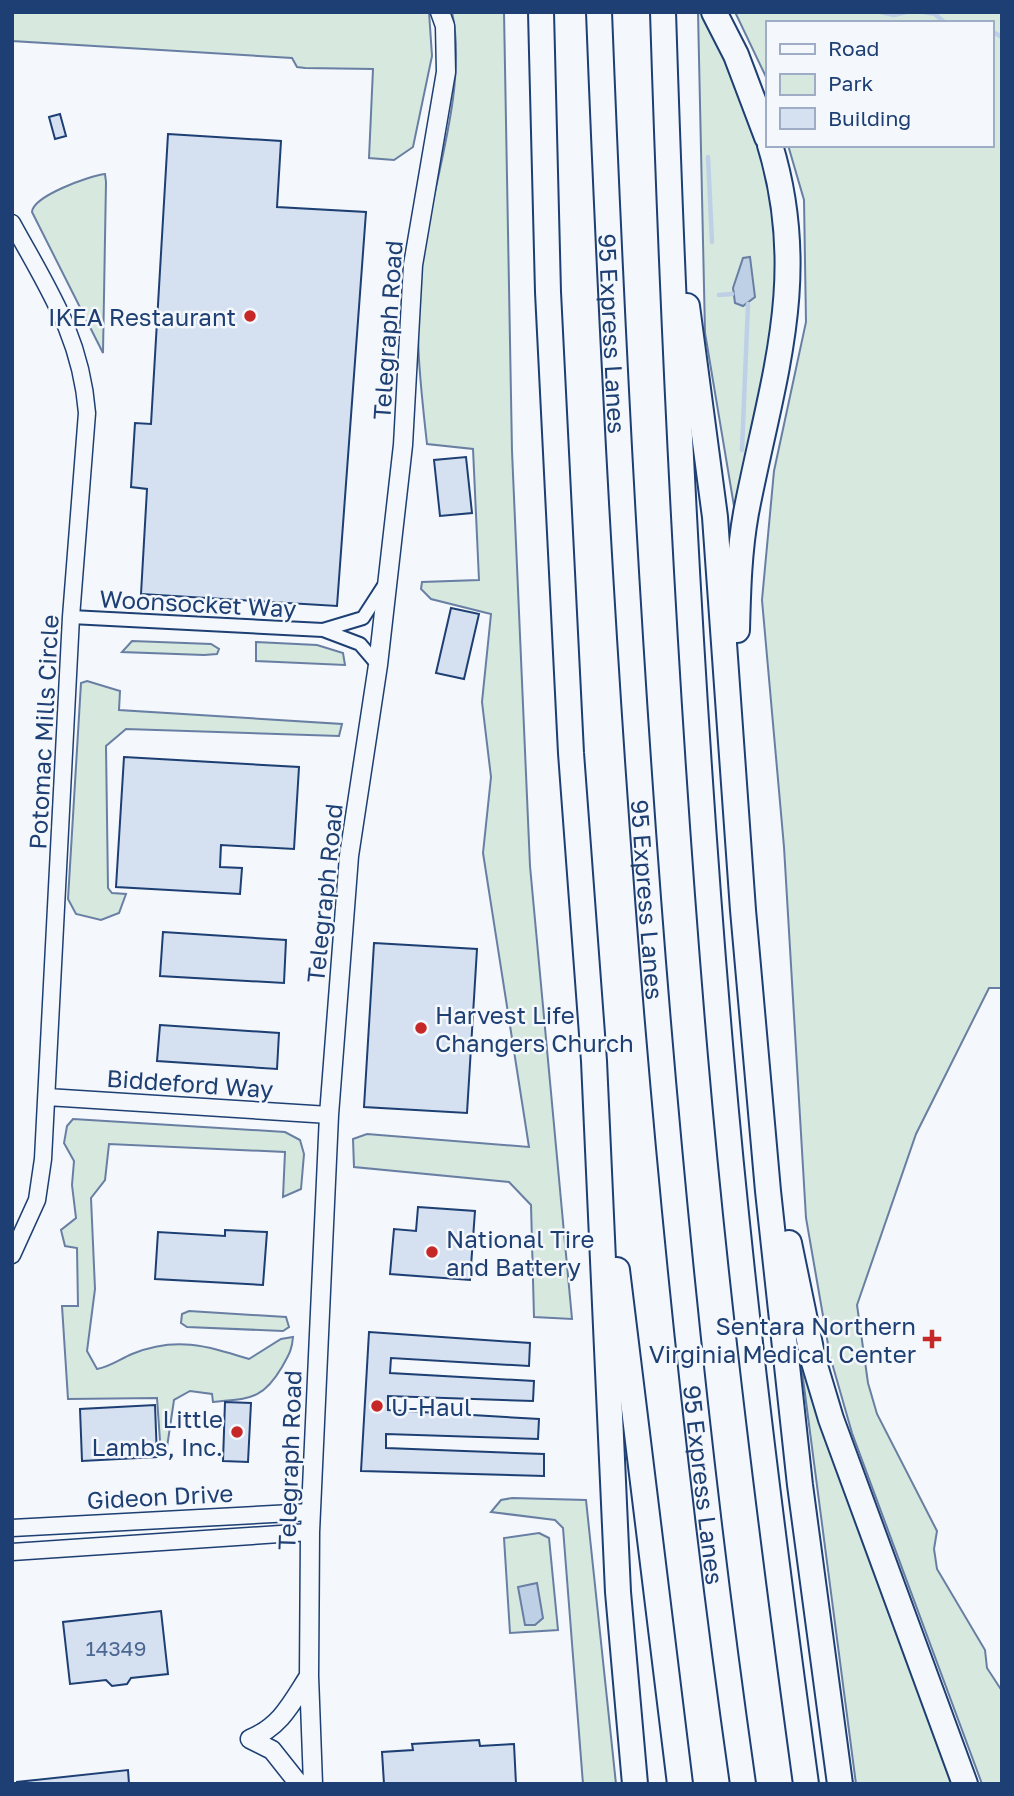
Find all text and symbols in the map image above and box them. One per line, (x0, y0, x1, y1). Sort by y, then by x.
legend (766, 21, 993, 147)
text: Road (828, 35, 879, 61)
text: Park (828, 70, 874, 96)
text: Building (828, 105, 911, 131)
street label: 95 Express Lanes (594, 233, 633, 435)
street label: Telegraph Road (366, 239, 408, 421)
place label: IKEA Restaurant (48, 302, 236, 331)
marker: IKEA Restaurant (242, 308, 258, 324)
street label: Woonsocket Way (99, 583, 297, 623)
street label: Potomac Mills Circle (22, 614, 64, 850)
street label: 95 Express Lanes (626, 799, 671, 1001)
street label: Telegraph Road (300, 802, 348, 984)
place label: Harvest Life Changers Church (435, 1000, 634, 1057)
marker: Harvest Life Changers Church (413, 1020, 429, 1036)
street label: Biddeford Way (106, 1063, 274, 1103)
place label: National Tire and Battery (446, 1224, 594, 1281)
marker: National Tire and Battery (424, 1244, 440, 1260)
place label: Sentara Northern Virginia Medical Center (649, 1311, 916, 1368)
marker: Sentara Northern Virginia Medical Center (922, 1329, 942, 1349)
street label: Telegraph Road (271, 1370, 307, 1550)
street label: 95 Express Lanes (678, 1384, 731, 1586)
place label: U-Haul (391, 1392, 472, 1421)
marker: U-Haul (369, 1398, 385, 1414)
place label: Little Lambs, Inc. (92, 1404, 223, 1461)
marker: Little Lambs, Inc. (229, 1424, 245, 1440)
street label: Gideon Drive (86, 1478, 234, 1514)
house number: 14349 (86, 1635, 146, 1661)

